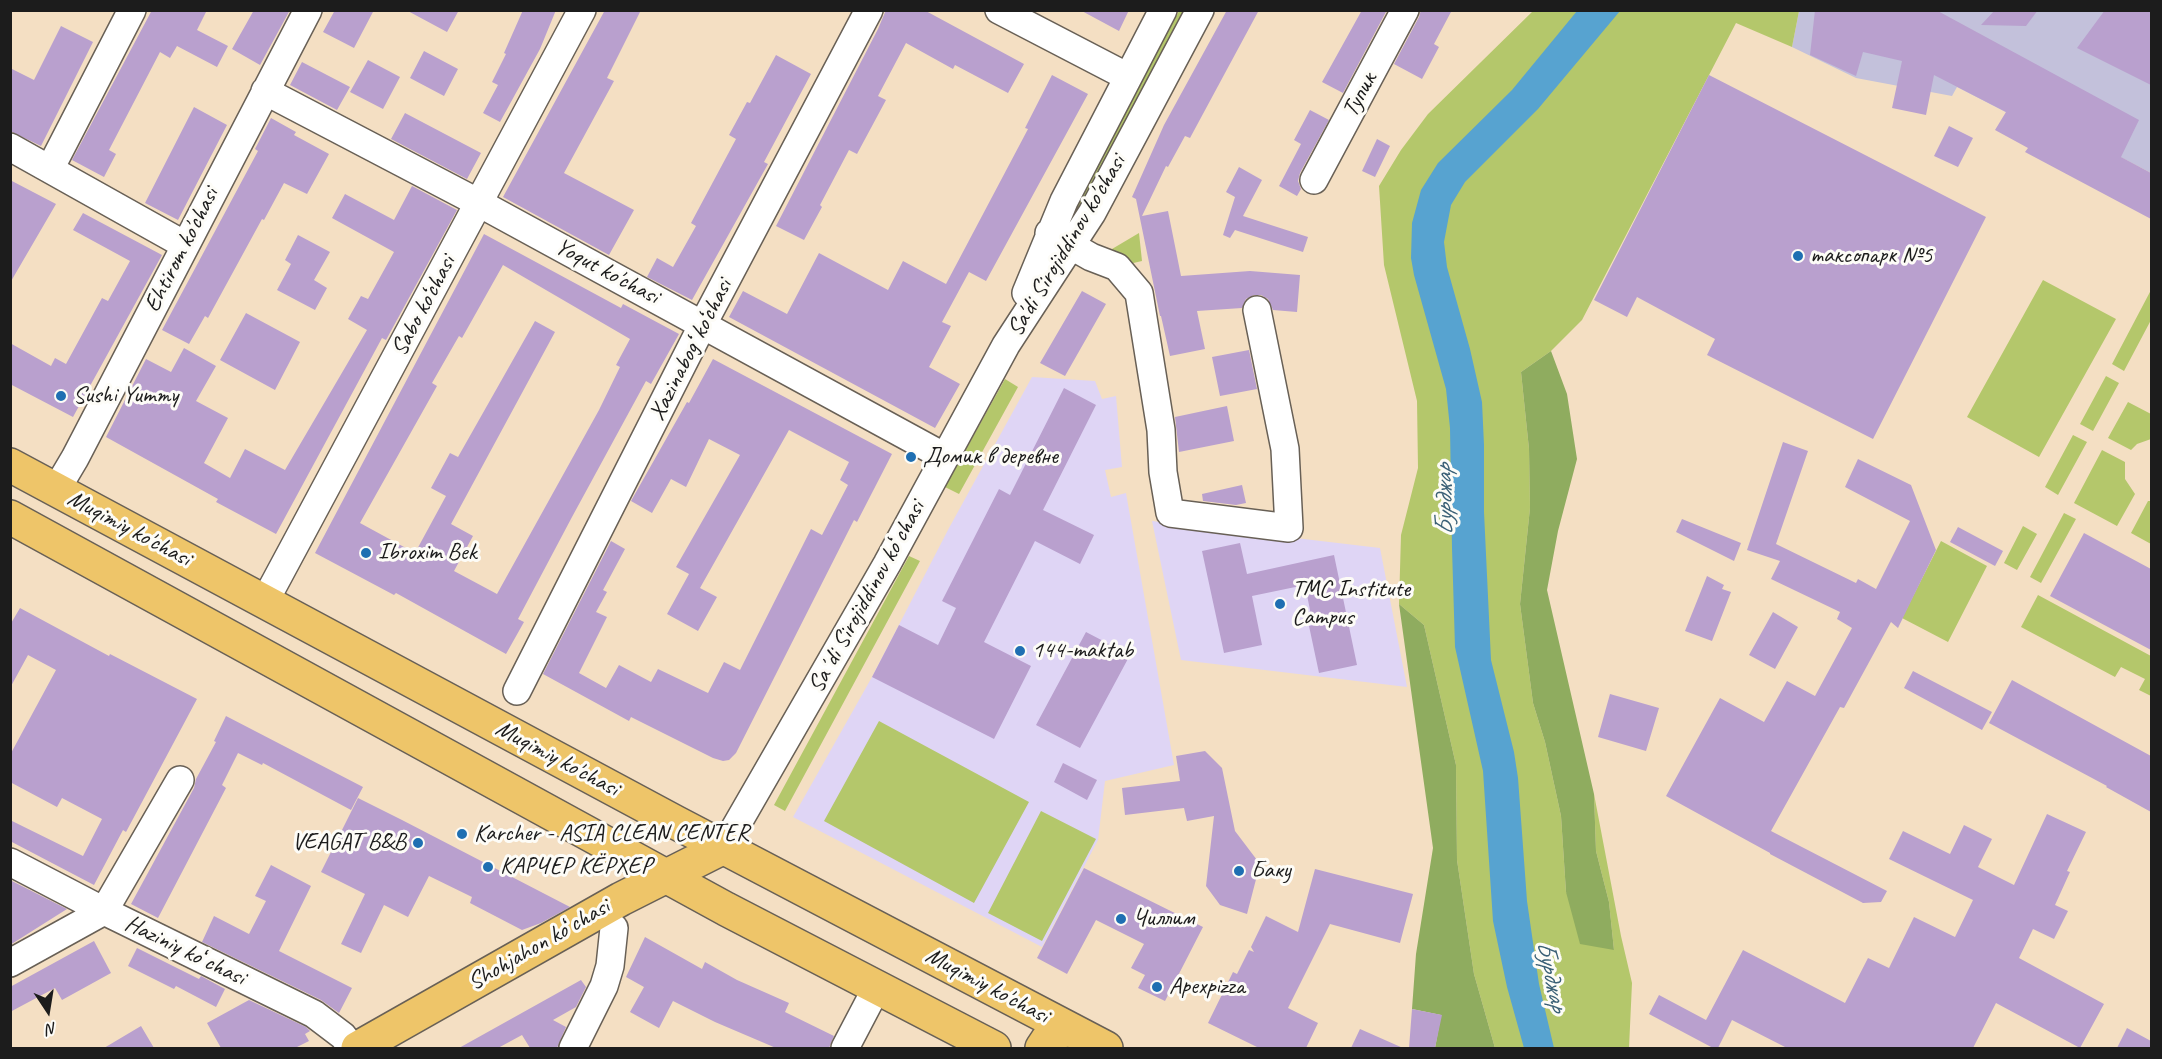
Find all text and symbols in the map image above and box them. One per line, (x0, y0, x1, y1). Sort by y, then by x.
street label: Тупик (1336, 68, 1384, 122)
street label: Sa'di Sirojiddinov ko'chasi (1001, 150, 1133, 342)
street label: Ehtirom ko'chasi (138, 183, 226, 317)
street label: Yoqut ko'chasi (550, 233, 664, 311)
place label: таксопарк №5 (1810, 242, 1932, 270)
marker: таксопарк №5 (1791, 249, 1805, 263)
street label: Sabo ko‘chasi (386, 251, 462, 361)
street label: Xazinabog‘ ko‘chasi (643, 275, 739, 425)
place label: Sushi Yummy (73, 382, 178, 410)
marker: Sushi Yummy (54, 389, 68, 403)
place label: Домик в деревне (923, 443, 1058, 471)
marker: Домик в деревне (904, 450, 918, 464)
water label: Бурджар (1429, 464, 1461, 536)
street label: Muqimiy ko'chasi (62, 484, 196, 574)
street label: Saʼdi Sirojiddinov koʻchasi (802, 496, 932, 698)
place label: Ibroxim Bek (378, 539, 476, 567)
marker: Ibroxim Bek (359, 546, 373, 560)
place label: TMC Institute Campus (1292, 576, 1410, 632)
marker: TMC Institute Campus (1273, 597, 1287, 611)
place label: 144-maktab (1032, 637, 1133, 665)
marker: 144-maktab (1013, 644, 1027, 658)
street label: Muqimiy ko'chasi (490, 714, 624, 804)
place label: Karcher - ASIA CLEAN CENTER (474, 820, 749, 848)
marker: Karcher - ASIA CLEAN CENTER (455, 827, 469, 841)
place label: VEAGAT B&B (292, 829, 406, 857)
marker: VEAGAT B&B (411, 836, 425, 850)
place label: КАРЧЕР КЁРХЕР (500, 853, 652, 881)
place label: Баку (1251, 857, 1291, 885)
marker: КАРЧЕР КЁРХЕР (481, 860, 495, 874)
marker: Баку (1232, 864, 1246, 878)
street label: Shohjahon koʻchasi (463, 893, 615, 997)
place label: Чиллим (1133, 905, 1194, 933)
street label: Haziniy koʻchasi (120, 909, 250, 993)
marker: Чиллим (1114, 912, 1128, 926)
water label: Бурджар (1528, 938, 1574, 1014)
street label: Muqimiy ko'chasi (920, 941, 1054, 1031)
place label: Apexpizza (1169, 973, 1245, 1001)
marker: Apexpizza (1150, 980, 1164, 994)
north arrow (18, 981, 78, 1041)
text: N (45, 1018, 59, 1039)

